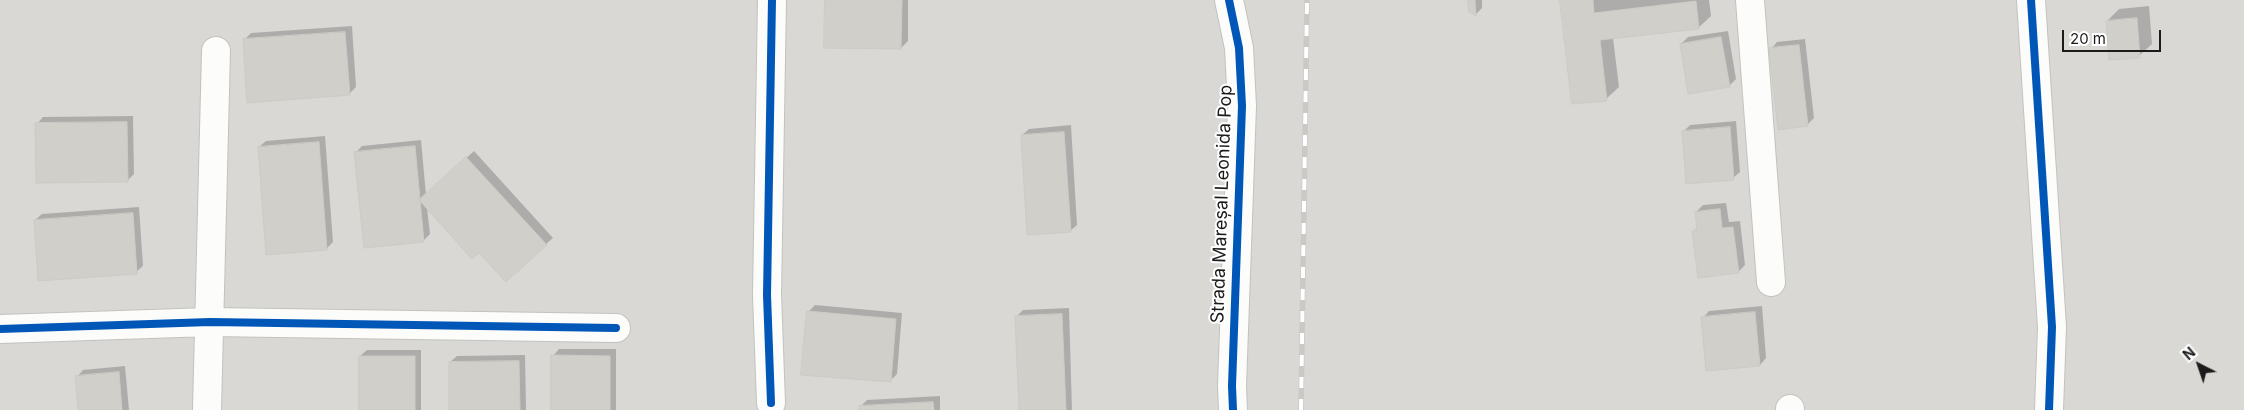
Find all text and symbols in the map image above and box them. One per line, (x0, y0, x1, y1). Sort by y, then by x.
scale bar (2064, 20, 2163, 52)
text: 20 m (2070, 29, 2106, 48)
street label: Strada Mareșal Leonida Pop (1207, 84, 1237, 324)
north arrow (2174, 340, 2224, 390)
text: N (2179, 343, 2198, 363)

